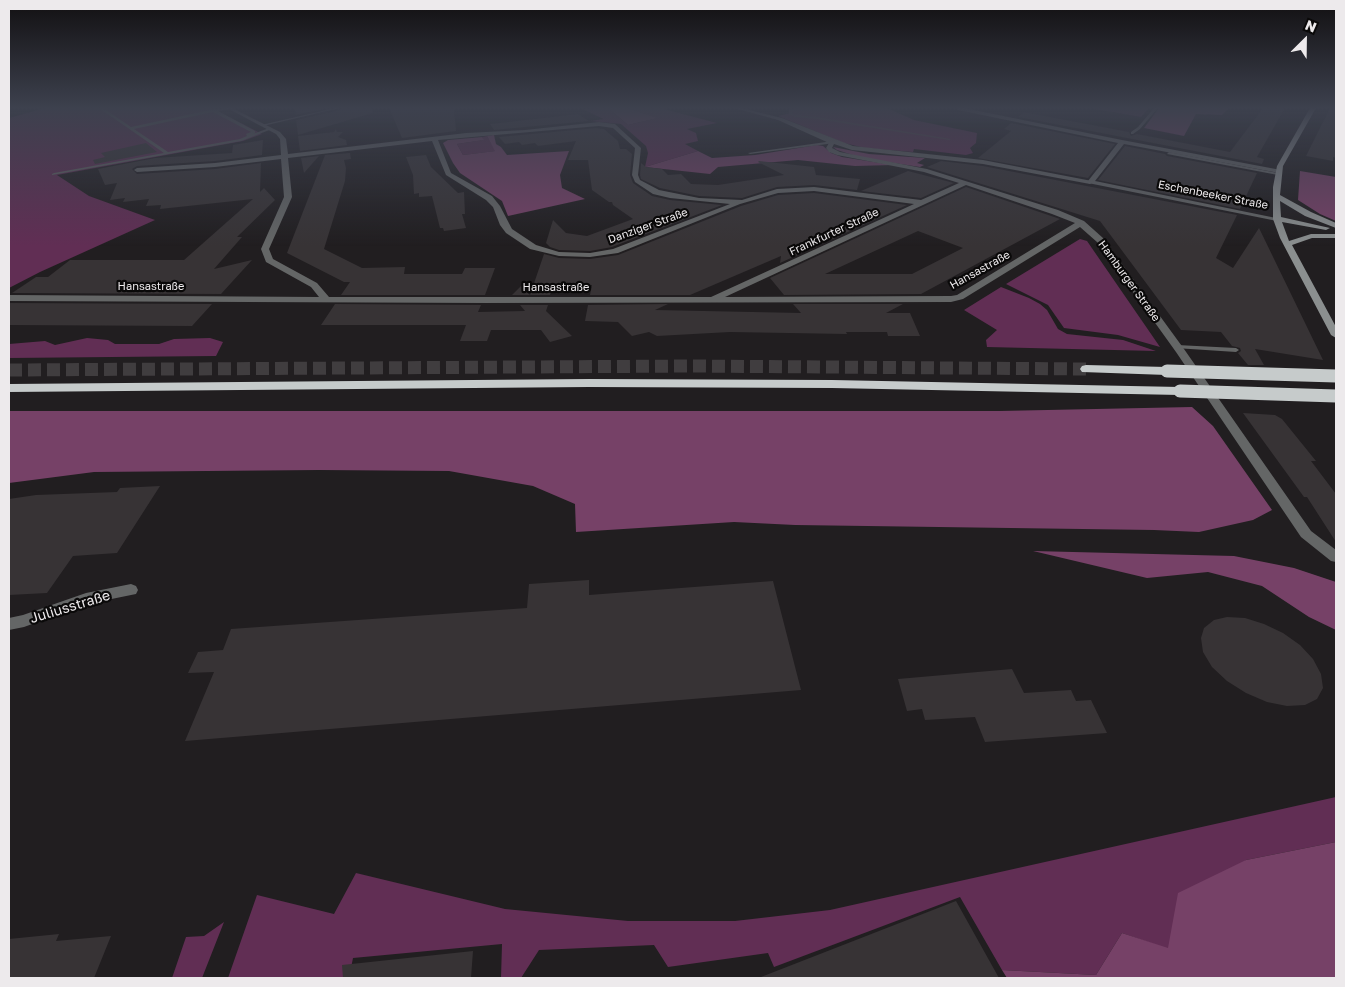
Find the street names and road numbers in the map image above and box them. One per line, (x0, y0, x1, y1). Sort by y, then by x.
street label: Eschenbeeker Straße (1157, 178, 1269, 212)
street label: Danziger Straße (606, 205, 690, 247)
street label: Frankfurter Straße (787, 205, 881, 259)
street label: Hamburger Straße (1095, 238, 1163, 324)
street label: Hansastraße (948, 248, 1012, 292)
street label: Hansastraße (118, 280, 184, 294)
street label: Hansastraße (523, 281, 589, 295)
street label: Juliusstraße (28, 587, 112, 627)

